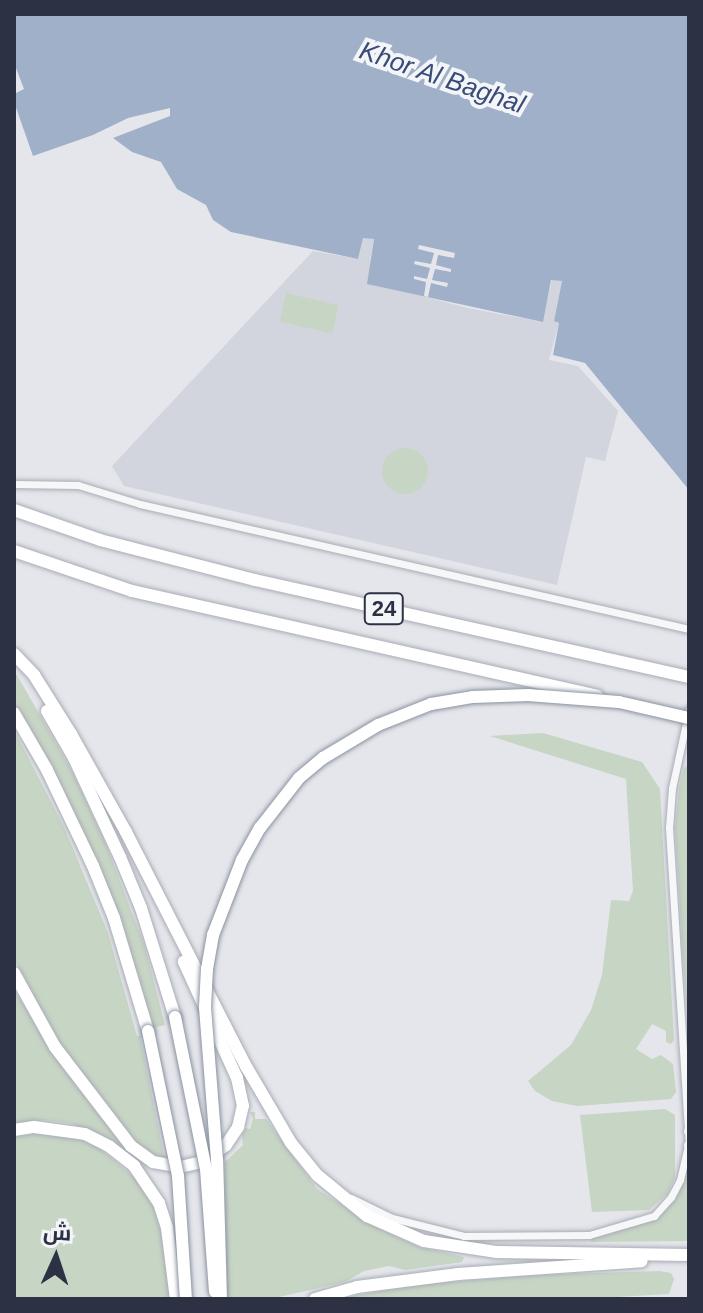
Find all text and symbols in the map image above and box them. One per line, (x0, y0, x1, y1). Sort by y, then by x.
water label: Khor Al Baghal (355, 35, 529, 121)
road number: 24 (362, 591, 406, 627)
north arrow (16, 1217, 96, 1297)
text: ش (43, 1219, 72, 1246)

